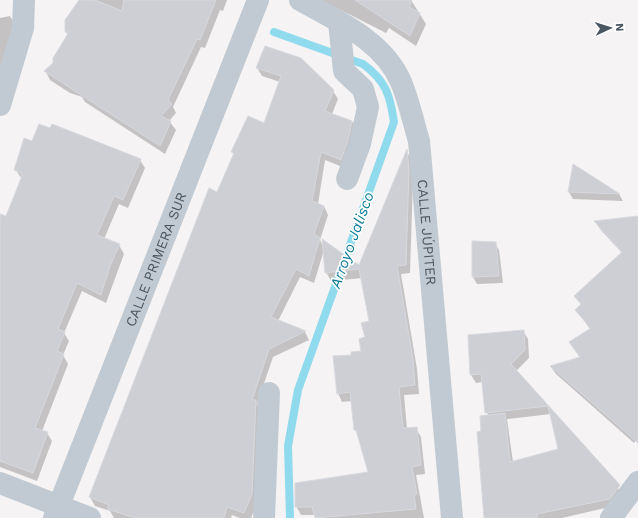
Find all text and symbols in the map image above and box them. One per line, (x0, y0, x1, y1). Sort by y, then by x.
north arrow (590, 8, 630, 48)
text: N (613, 23, 626, 32)
street label: CALLE JÚPITER (414, 179, 440, 286)
water label: Arroyo Jalisco (326, 189, 378, 292)
street label: CALLE PRIMERA SUR (122, 190, 190, 329)

